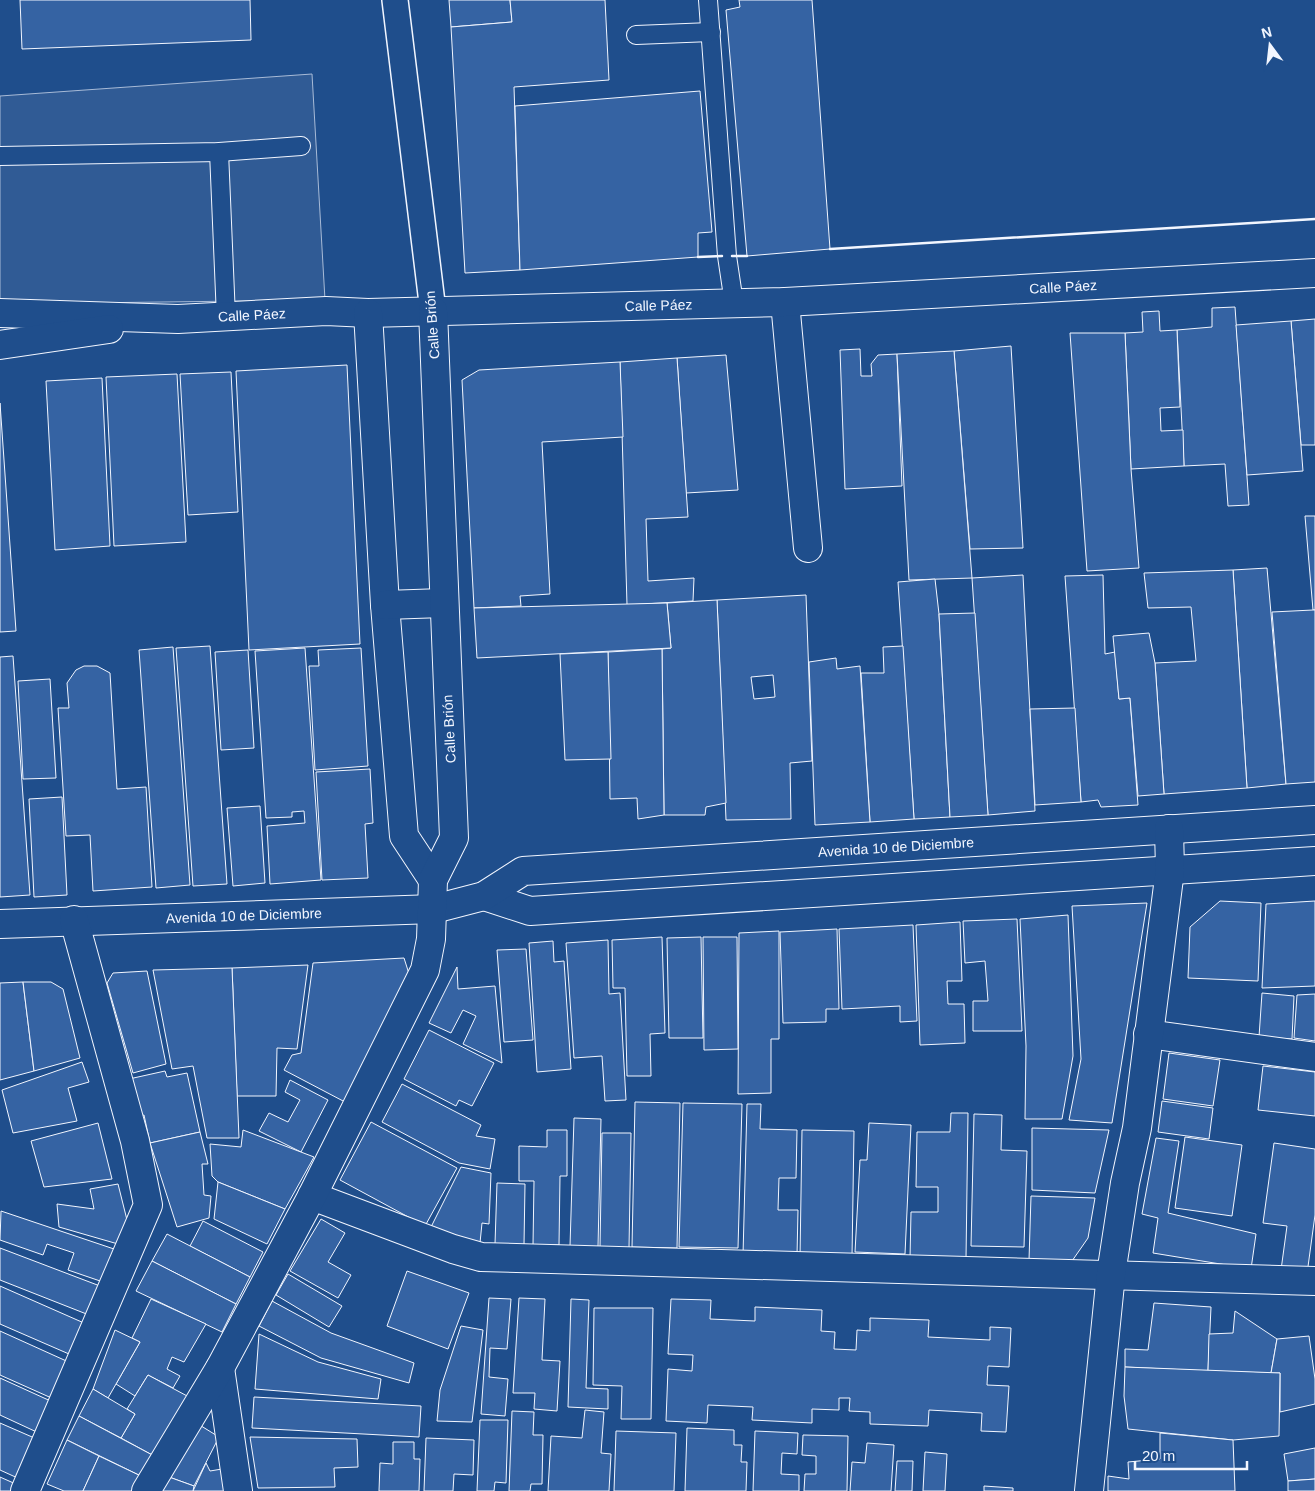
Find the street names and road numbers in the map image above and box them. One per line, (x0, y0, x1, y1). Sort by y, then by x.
street label: Calle Páez (1029, 277, 1097, 297)
street label: Calle Brión (422, 290, 442, 360)
street label: Calle Páez (624, 296, 693, 314)
street label: Calle Páez (218, 305, 286, 325)
street label: Calle Brión (439, 694, 459, 764)
street label: Avenida 10 de Diciembre (817, 834, 975, 860)
street label: Avenida 10 de Diciembre (165, 905, 322, 926)

